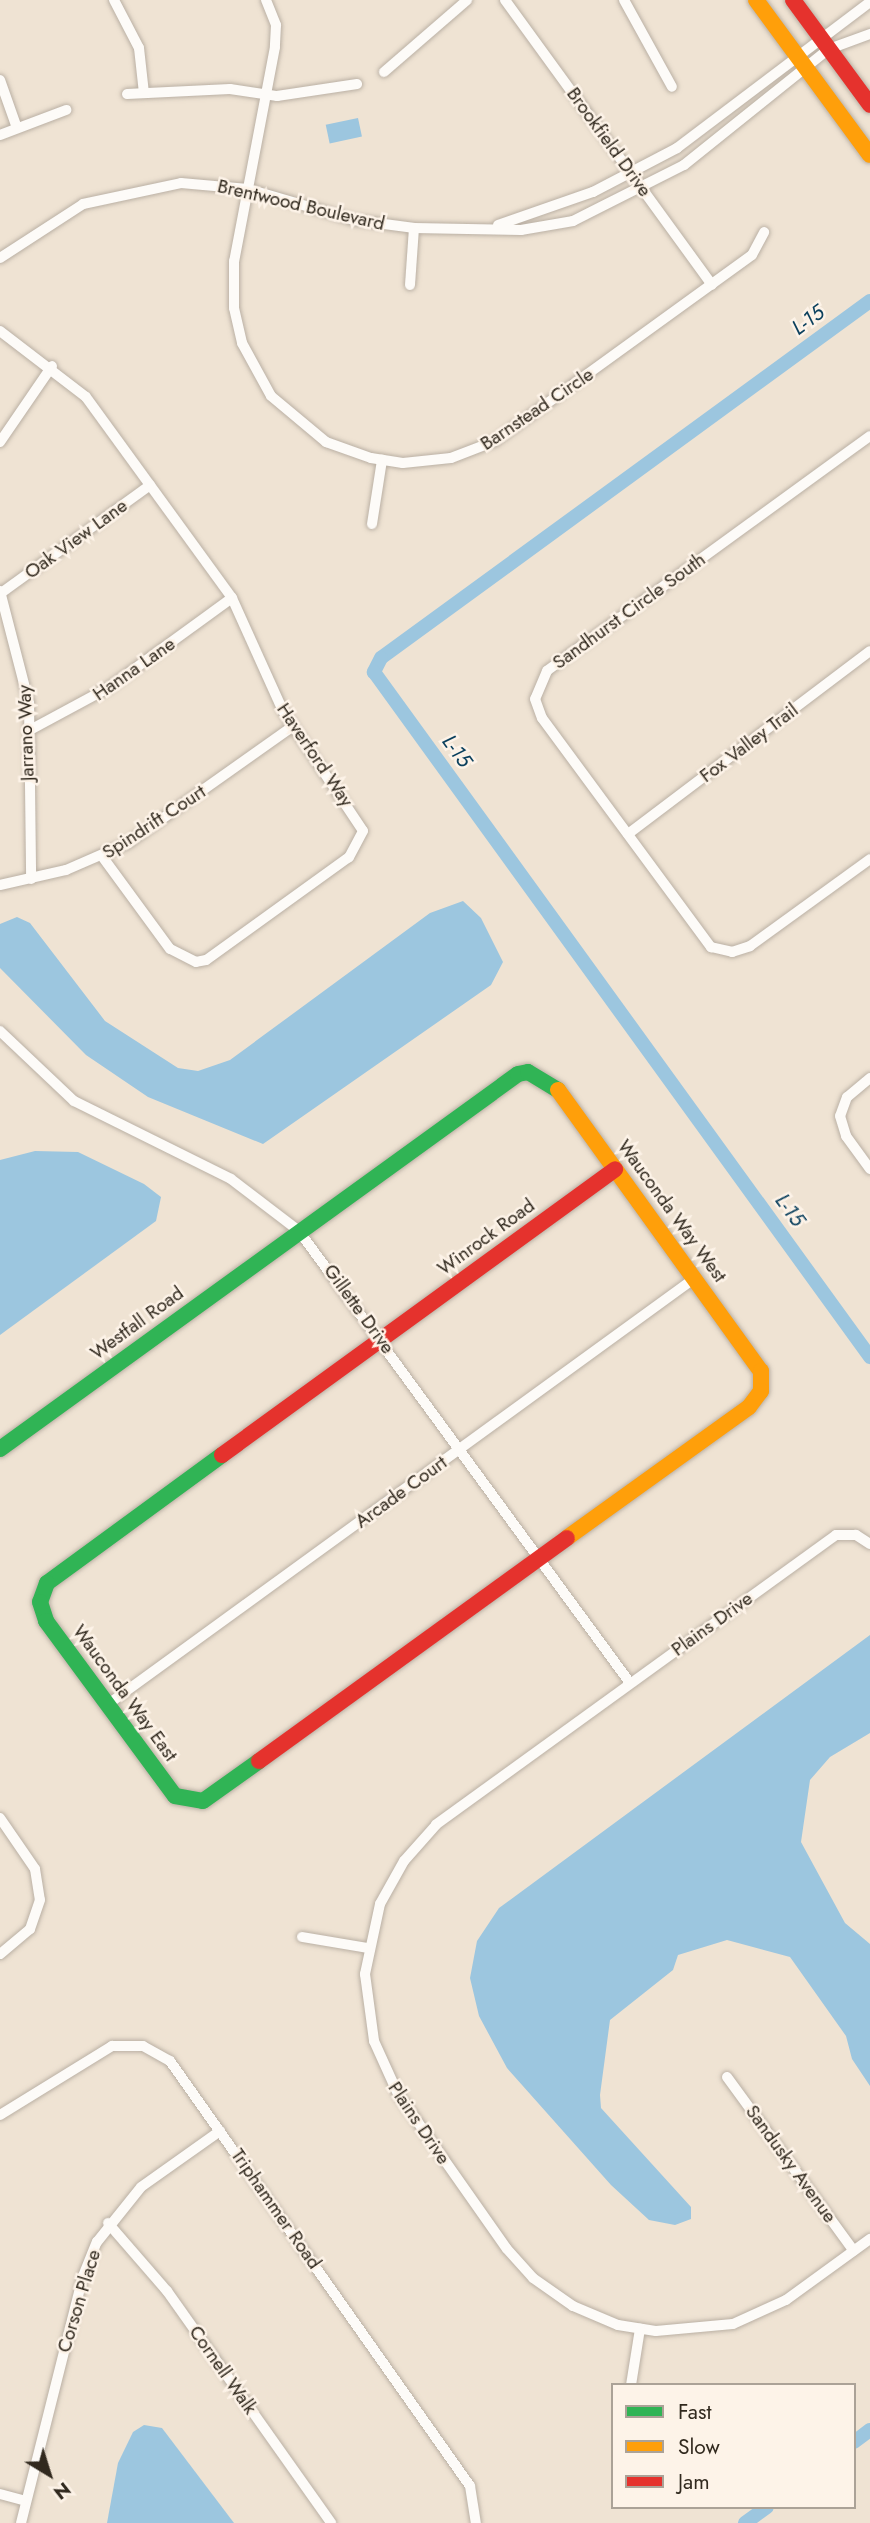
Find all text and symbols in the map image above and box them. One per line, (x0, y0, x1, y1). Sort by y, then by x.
street label: Brookfield Drive (562, 83, 656, 201)
street label: Brentwood Boulevard (215, 175, 387, 235)
water label: L-15 (787, 300, 829, 340)
street label: Barnstead Circle (476, 363, 598, 455)
street label: Oak View Lane (20, 494, 132, 584)
street label: Sandhurst Circle South (548, 548, 710, 674)
street label: Hanna Lane (89, 632, 179, 706)
street label: Jarrano Way (13, 685, 39, 781)
street label: Haverford Way (272, 699, 358, 811)
street label: Fox Valley Trail (695, 699, 803, 787)
water label: L-15 (437, 730, 477, 772)
street label: Spindrift Court (98, 780, 210, 864)
street label: Wauconda Way West (613, 1135, 731, 1287)
water label: L-15 (770, 1189, 810, 1231)
street label: Winrock Road (433, 1194, 539, 1280)
street label: Gillette Drive (319, 1260, 399, 1358)
street label: Westfall Road (86, 1282, 188, 1364)
street label: Arcade Court (351, 1451, 451, 1533)
street label: Plains Drive (667, 1587, 757, 1661)
street label: Wauconda Way East (68, 1620, 182, 1766)
street label: Plains Drive (383, 2077, 455, 2169)
street label: Sandusky Avenue (741, 2101, 841, 2227)
street label: Triphammer Road (226, 2145, 326, 2273)
street label: Corson Place (53, 2247, 105, 2355)
street label: Cornell Walk (184, 2321, 262, 2419)
legend (611, 2383, 856, 2509)
text: Fast (678, 2397, 711, 2427)
text: Slow (678, 2432, 720, 2462)
north arrow (14, 2439, 84, 2509)
text: Jam (678, 2467, 710, 2497)
text: N (48, 2476, 76, 2506)

